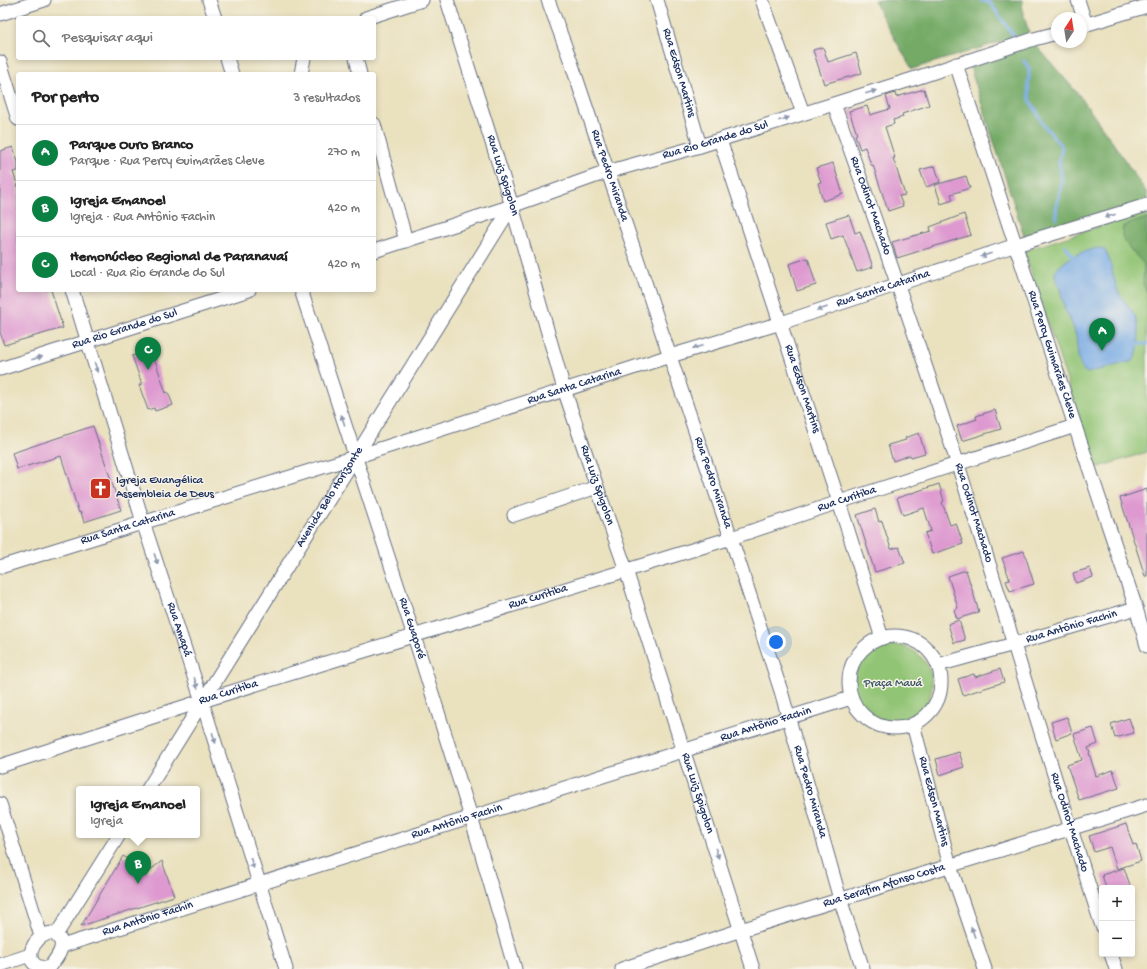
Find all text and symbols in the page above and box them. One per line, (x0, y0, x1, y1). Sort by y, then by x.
north arrow (1051, 12, 1087, 48)
search box (16, 16, 376, 60)
icon: search (30, 27, 52, 49)
street label: Rua Edson Martins (659, 27, 698, 120)
text: Pesquisar aqui (62, 29, 153, 47)
text: Por perto (32, 88, 99, 108)
one-way arrow (866, 89, 878, 95)
text: 3 resultados (293, 91, 360, 106)
one-way arrow (778, 116, 790, 122)
street label: Rua Rio Grande do Sul (661, 118, 770, 163)
street label: Rua Pedro Miranda (587, 128, 631, 224)
street label: Rua Luiz Spigolon (483, 133, 522, 218)
text: Parque Ouro Branco (70, 136, 193, 154)
text: A (41, 145, 49, 160)
text: 270 m (327, 145, 360, 160)
text: Parque · Rua Percy Guimarães Cleve (70, 154, 264, 169)
street label: Rua Odinot Machado (846, 155, 894, 257)
text: Igreja Emanoel (70, 192, 166, 210)
text: B (42, 201, 48, 216)
text: 420 m (328, 201, 360, 216)
text: Igreja · Rua Antônio Fachin (70, 210, 215, 225)
one-way arrow (1103, 213, 1115, 219)
text: Hemonúcleo Regional de Paranavaí (70, 248, 288, 266)
one-way arrow (979, 252, 991, 258)
text: C (41, 257, 49, 272)
text: 420 m (328, 257, 360, 272)
text: Local · Rua Rio Grande do Sul (70, 266, 225, 281)
street label: Rua Santa Catarina (835, 267, 932, 311)
street label: Rua Percy Guimarães Cleve (1024, 289, 1079, 421)
street label: Rua Rio Grande do Sul (70, 306, 180, 353)
one-way arrow (816, 306, 828, 312)
pin: A (1089, 318, 1115, 351)
pin: C (135, 337, 161, 370)
street label: Rua Edson Martins (781, 343, 823, 435)
one-way arrow (692, 344, 704, 350)
one-way arrow (32, 355, 44, 361)
one-way arrow (93, 362, 99, 374)
street label: Rua Santa Catarina (526, 365, 623, 408)
one-way arrow (340, 413, 346, 425)
street label: Rua Pedro Miranda (691, 435, 734, 531)
street label: Rua Luiz Spigolon (576, 443, 617, 528)
street label: Avenida Belo Horizonte (294, 444, 367, 550)
street label: Rua Odinot Machado (951, 461, 995, 564)
place label: Igreja Evangélica Assembleia de Deus (116, 474, 215, 502)
church icon: Igreja Evangélica Assembleia de Deus (88, 475, 114, 501)
street label: Rua Curitiba (816, 483, 878, 516)
street label: Rua Santa Catarina (79, 506, 177, 549)
one-way arrow (153, 554, 159, 566)
street label: Rua Curitiba (507, 582, 570, 613)
street label: Rua Guaporé (395, 596, 428, 662)
street label: Rua Amapá (163, 601, 194, 659)
street label: Rua Antônio Fachin (1024, 607, 1119, 647)
your location (766, 632, 786, 652)
one-way arrow (194, 677, 200, 689)
street label: Rua Curitiba (197, 677, 260, 708)
park label: Praça Mauá (863, 677, 923, 691)
street label: Rua Antônio Fachin (719, 704, 813, 746)
one-way arrow (211, 733, 217, 745)
street label: Rua Pedro Miranda (790, 744, 829, 840)
street label: Rua Luiz Spigolon (678, 751, 717, 836)
street label: Rua Edson Martins (915, 755, 952, 848)
street label: Rua Odinot Machado (1047, 771, 1091, 874)
popup (76, 786, 200, 838)
text: Igreja Emanoel (90, 796, 186, 814)
street label: Rua Antônio Fachin (410, 801, 504, 843)
text: Igreja (90, 814, 123, 829)
one-way arrow (714, 847, 720, 859)
pin: B (125, 851, 151, 884)
one-way arrow (249, 857, 255, 869)
street label: Rua Serafim Afonso Costa (822, 860, 947, 911)
map controls (1099, 885, 1135, 957)
button: + (1099, 885, 1135, 921)
street label: Rua Antônio Fachin (101, 898, 195, 940)
button: − (1099, 921, 1135, 957)
one-way arrow (969, 926, 975, 938)

